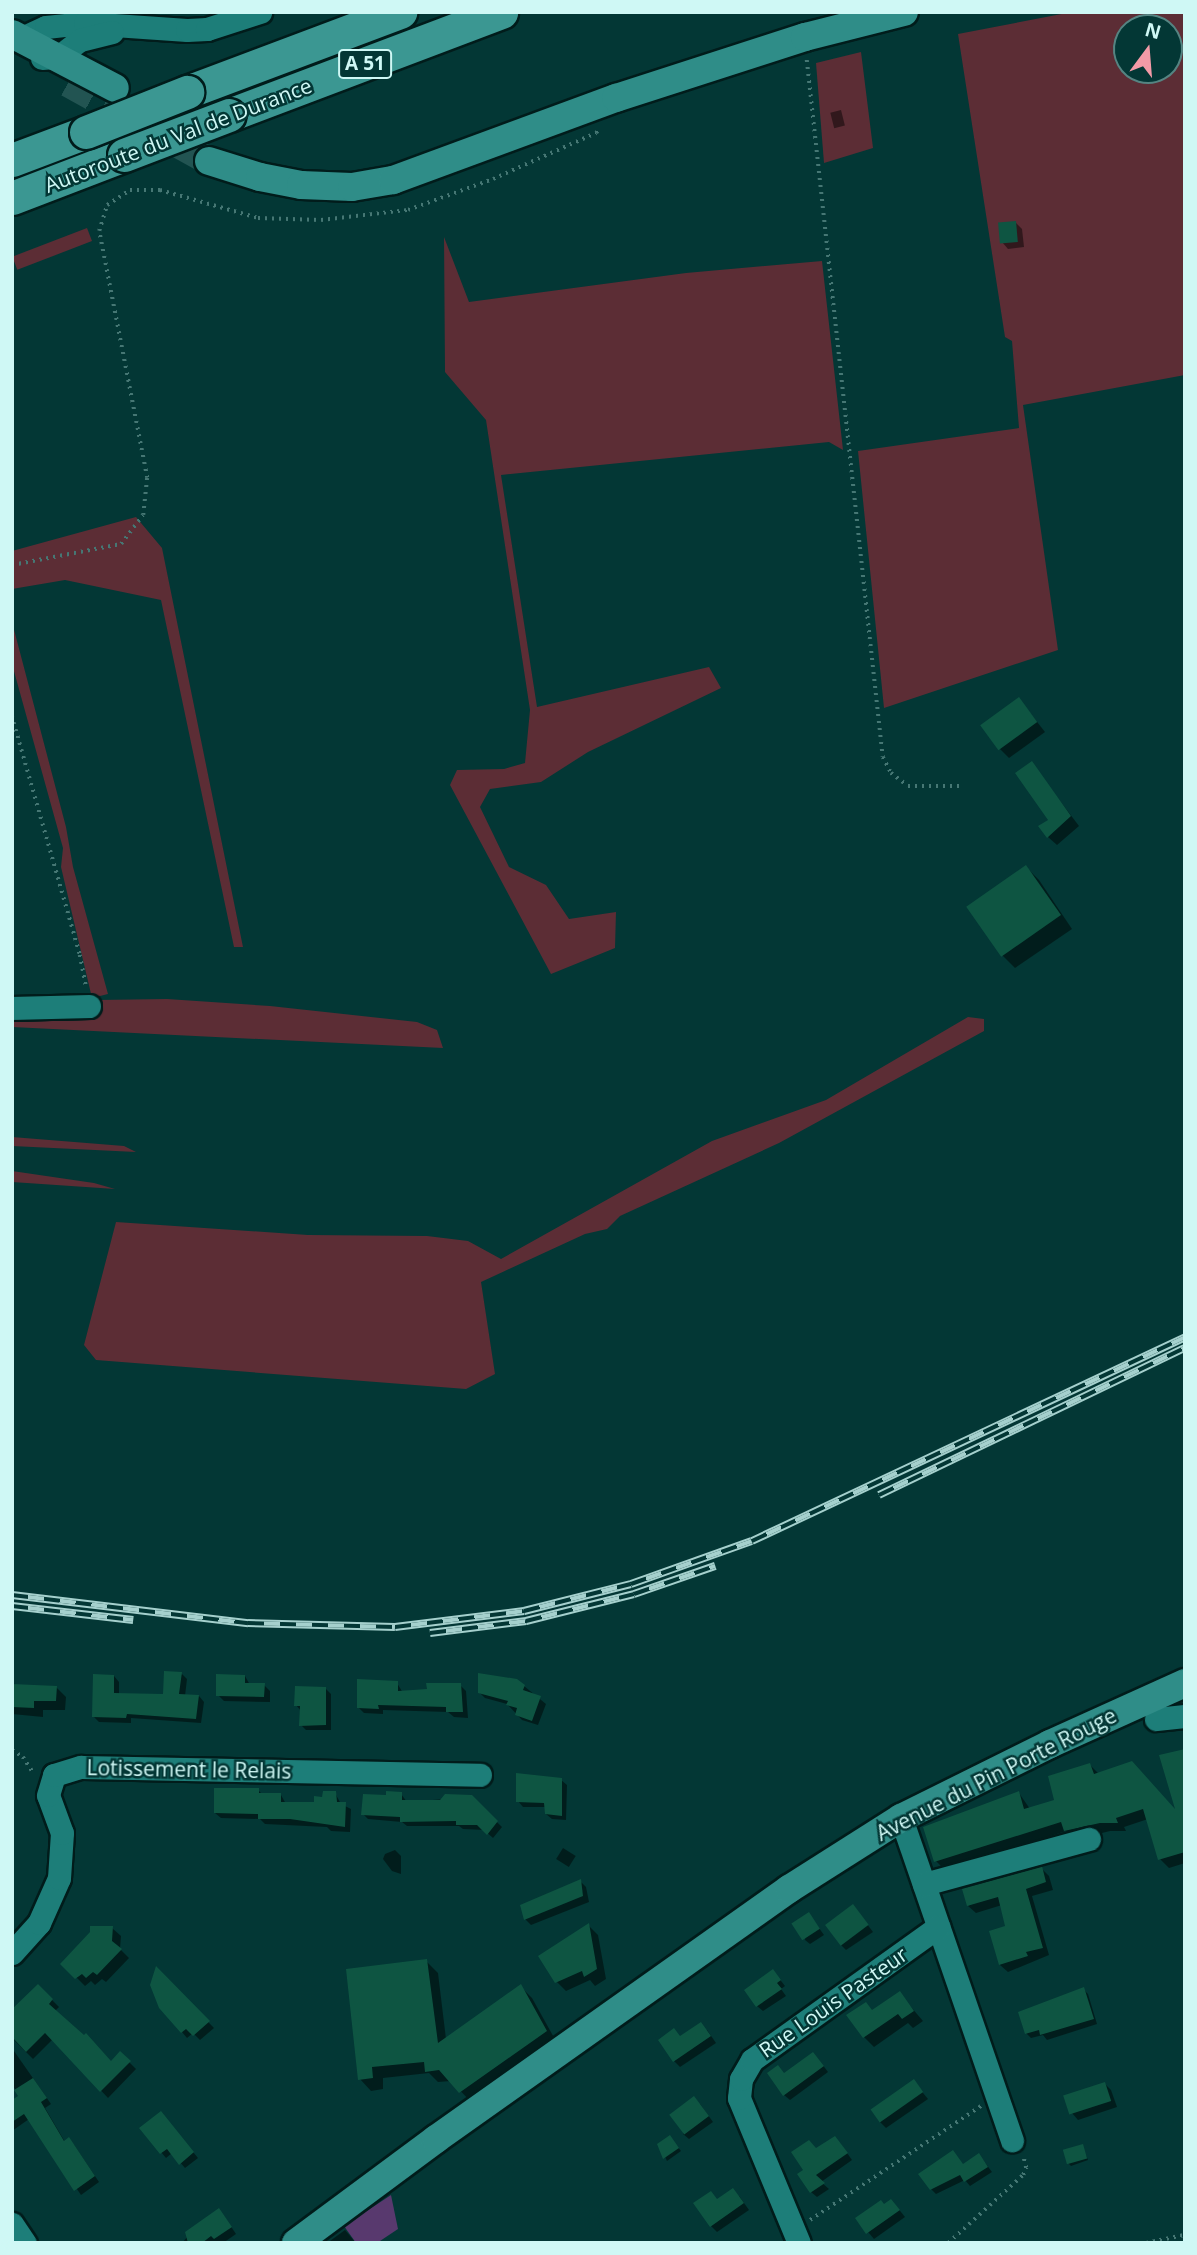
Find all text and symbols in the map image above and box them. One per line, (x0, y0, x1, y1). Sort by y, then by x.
north arrow (1113, 14, 1183, 84)
text: N (1142, 16, 1164, 45)
road number: A 51 (337, 48, 393, 80)
street label: Autoroute du Val de Durance (41, 72, 315, 198)
street label: Avenue du Pin Porte Rouge (872, 1702, 1120, 1846)
street label: Lotissement le Relais (86, 1755, 292, 1783)
street label: Rue Louis Pasteur (754, 1941, 912, 2063)

